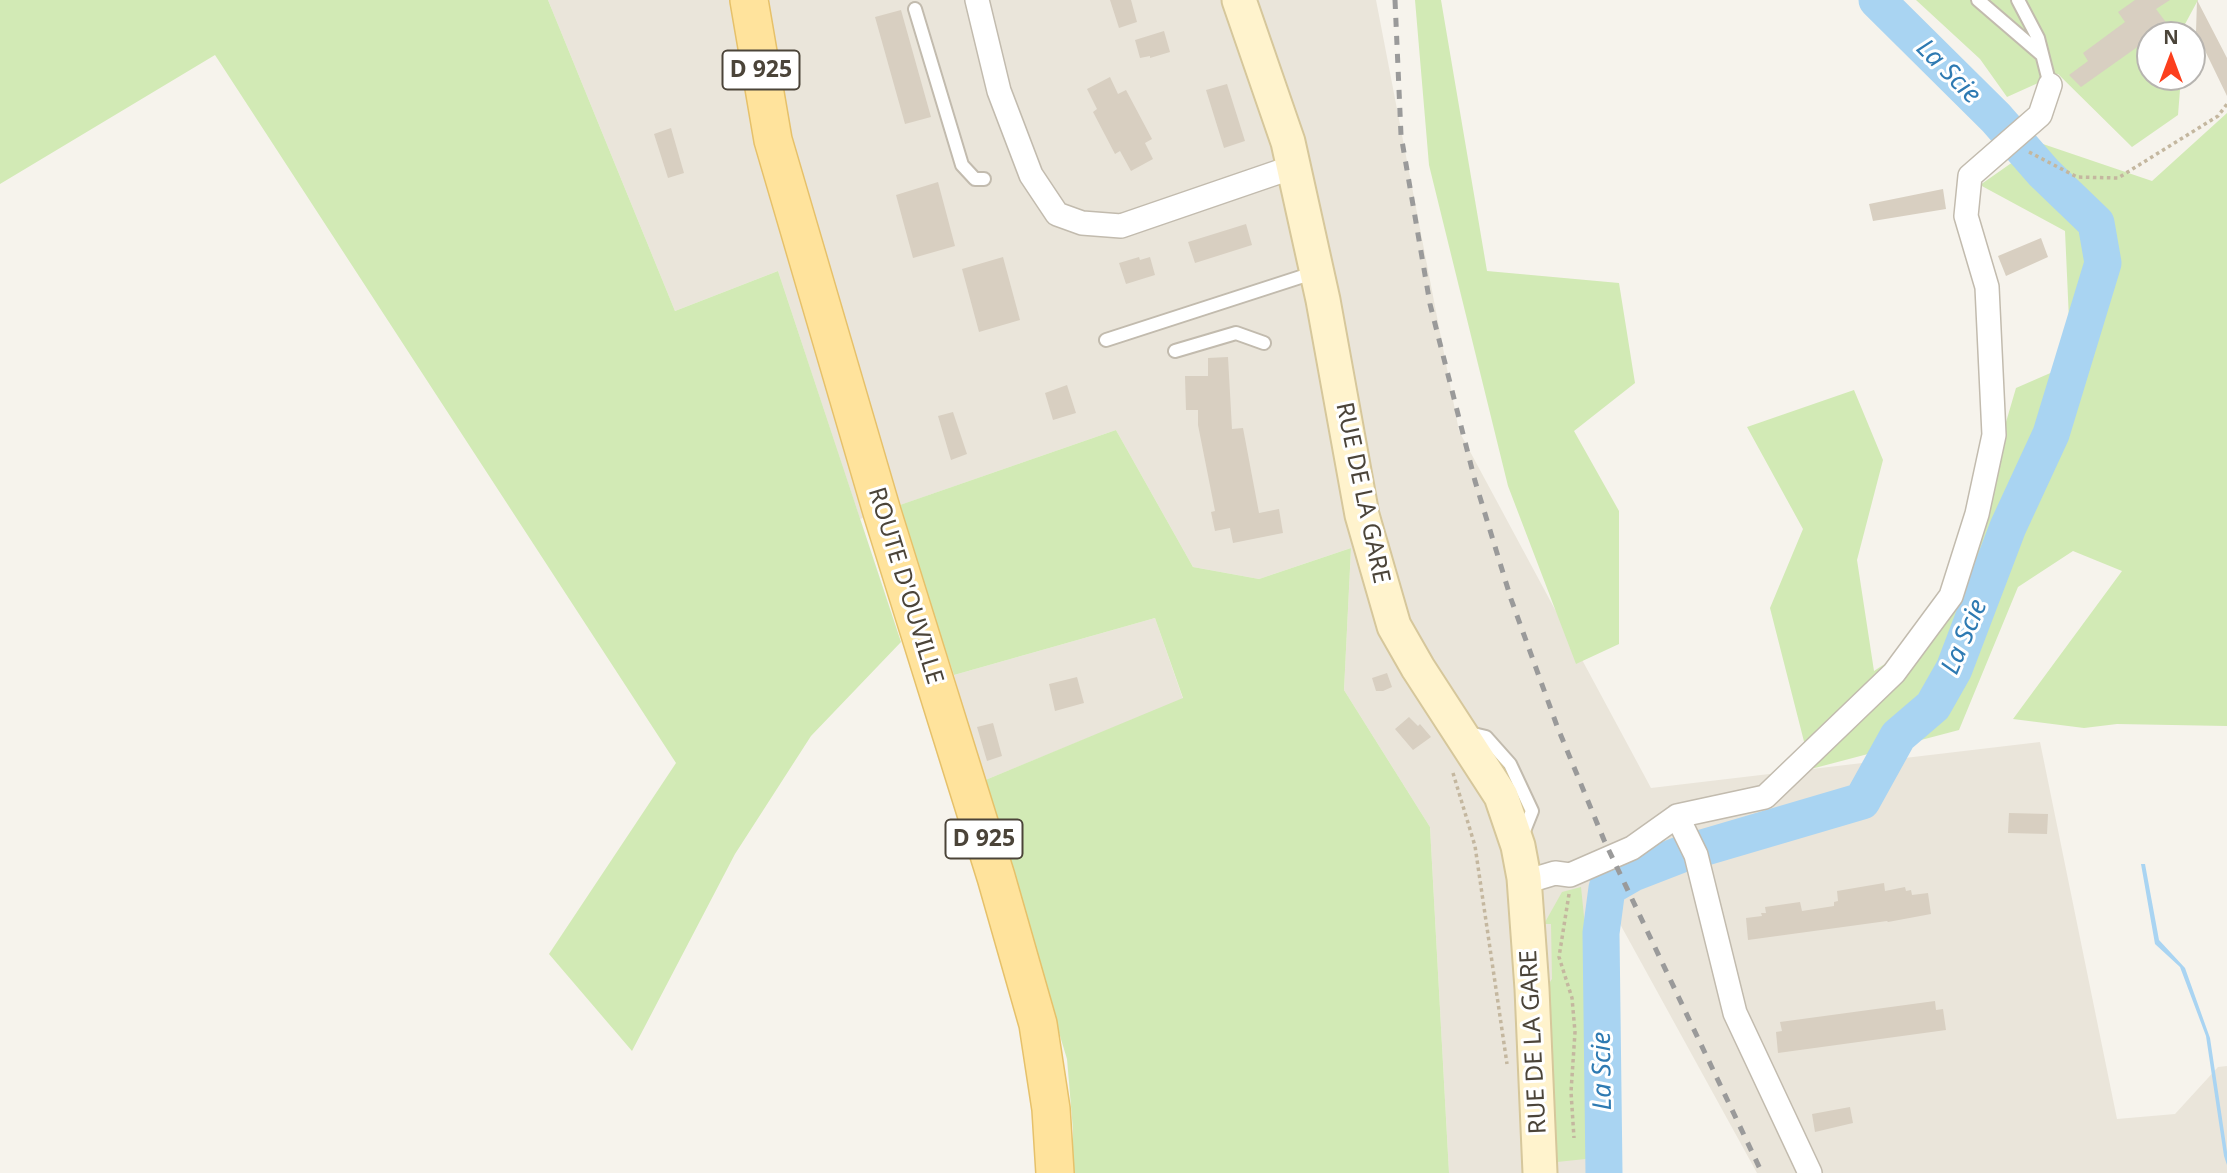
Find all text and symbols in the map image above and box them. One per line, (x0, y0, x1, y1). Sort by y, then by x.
north arrow (2136, 21, 2206, 91)
text: N (2163, 24, 2179, 50)
water label: La Scie (1909, 33, 1987, 111)
road number: D 925 (722, 50, 800, 90)
street label: RUE DE LA GARE (1329, 400, 1395, 586)
street label: ROUTE D'OUVILLE (861, 484, 949, 688)
water label: La Scie (1935, 595, 1995, 679)
road number: D 925 (946, 820, 1023, 859)
street label: RUE DE LA GARE (1515, 949, 1553, 1135)
water label: La Scie (1587, 1031, 1619, 1111)

